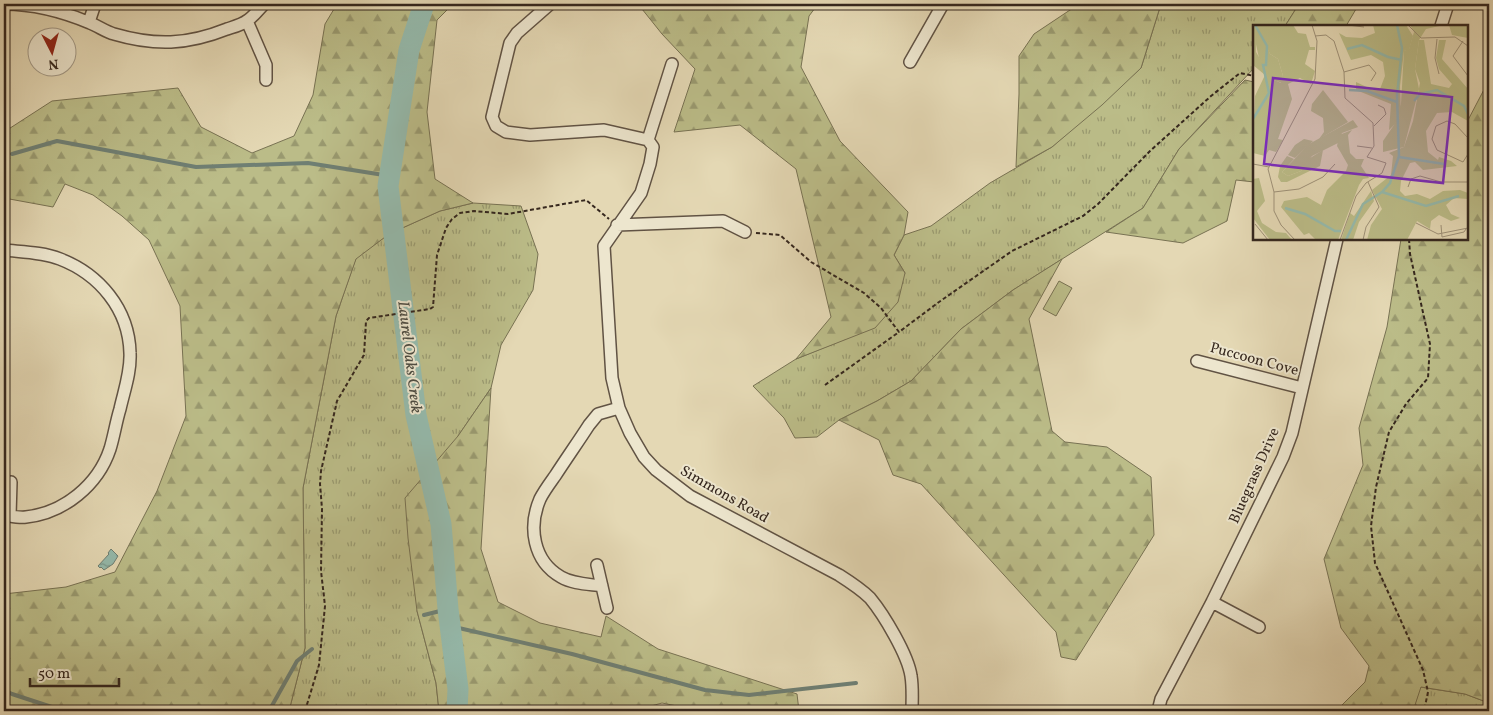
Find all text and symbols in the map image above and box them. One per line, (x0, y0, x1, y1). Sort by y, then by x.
inset map (1253, 25, 1468, 240)
north arrow (28, 28, 78, 78)
text: N (47, 53, 59, 73)
water label: Laurel Oaks Creek (391, 300, 427, 415)
street label: Puccoon Cove (1207, 338, 1301, 382)
street label: Bluegrass Drive (1224, 425, 1286, 527)
street label: Simmons Road (676, 461, 772, 529)
scale bar (30, 655, 119, 687)
text: 50 m (38, 664, 70, 685)

